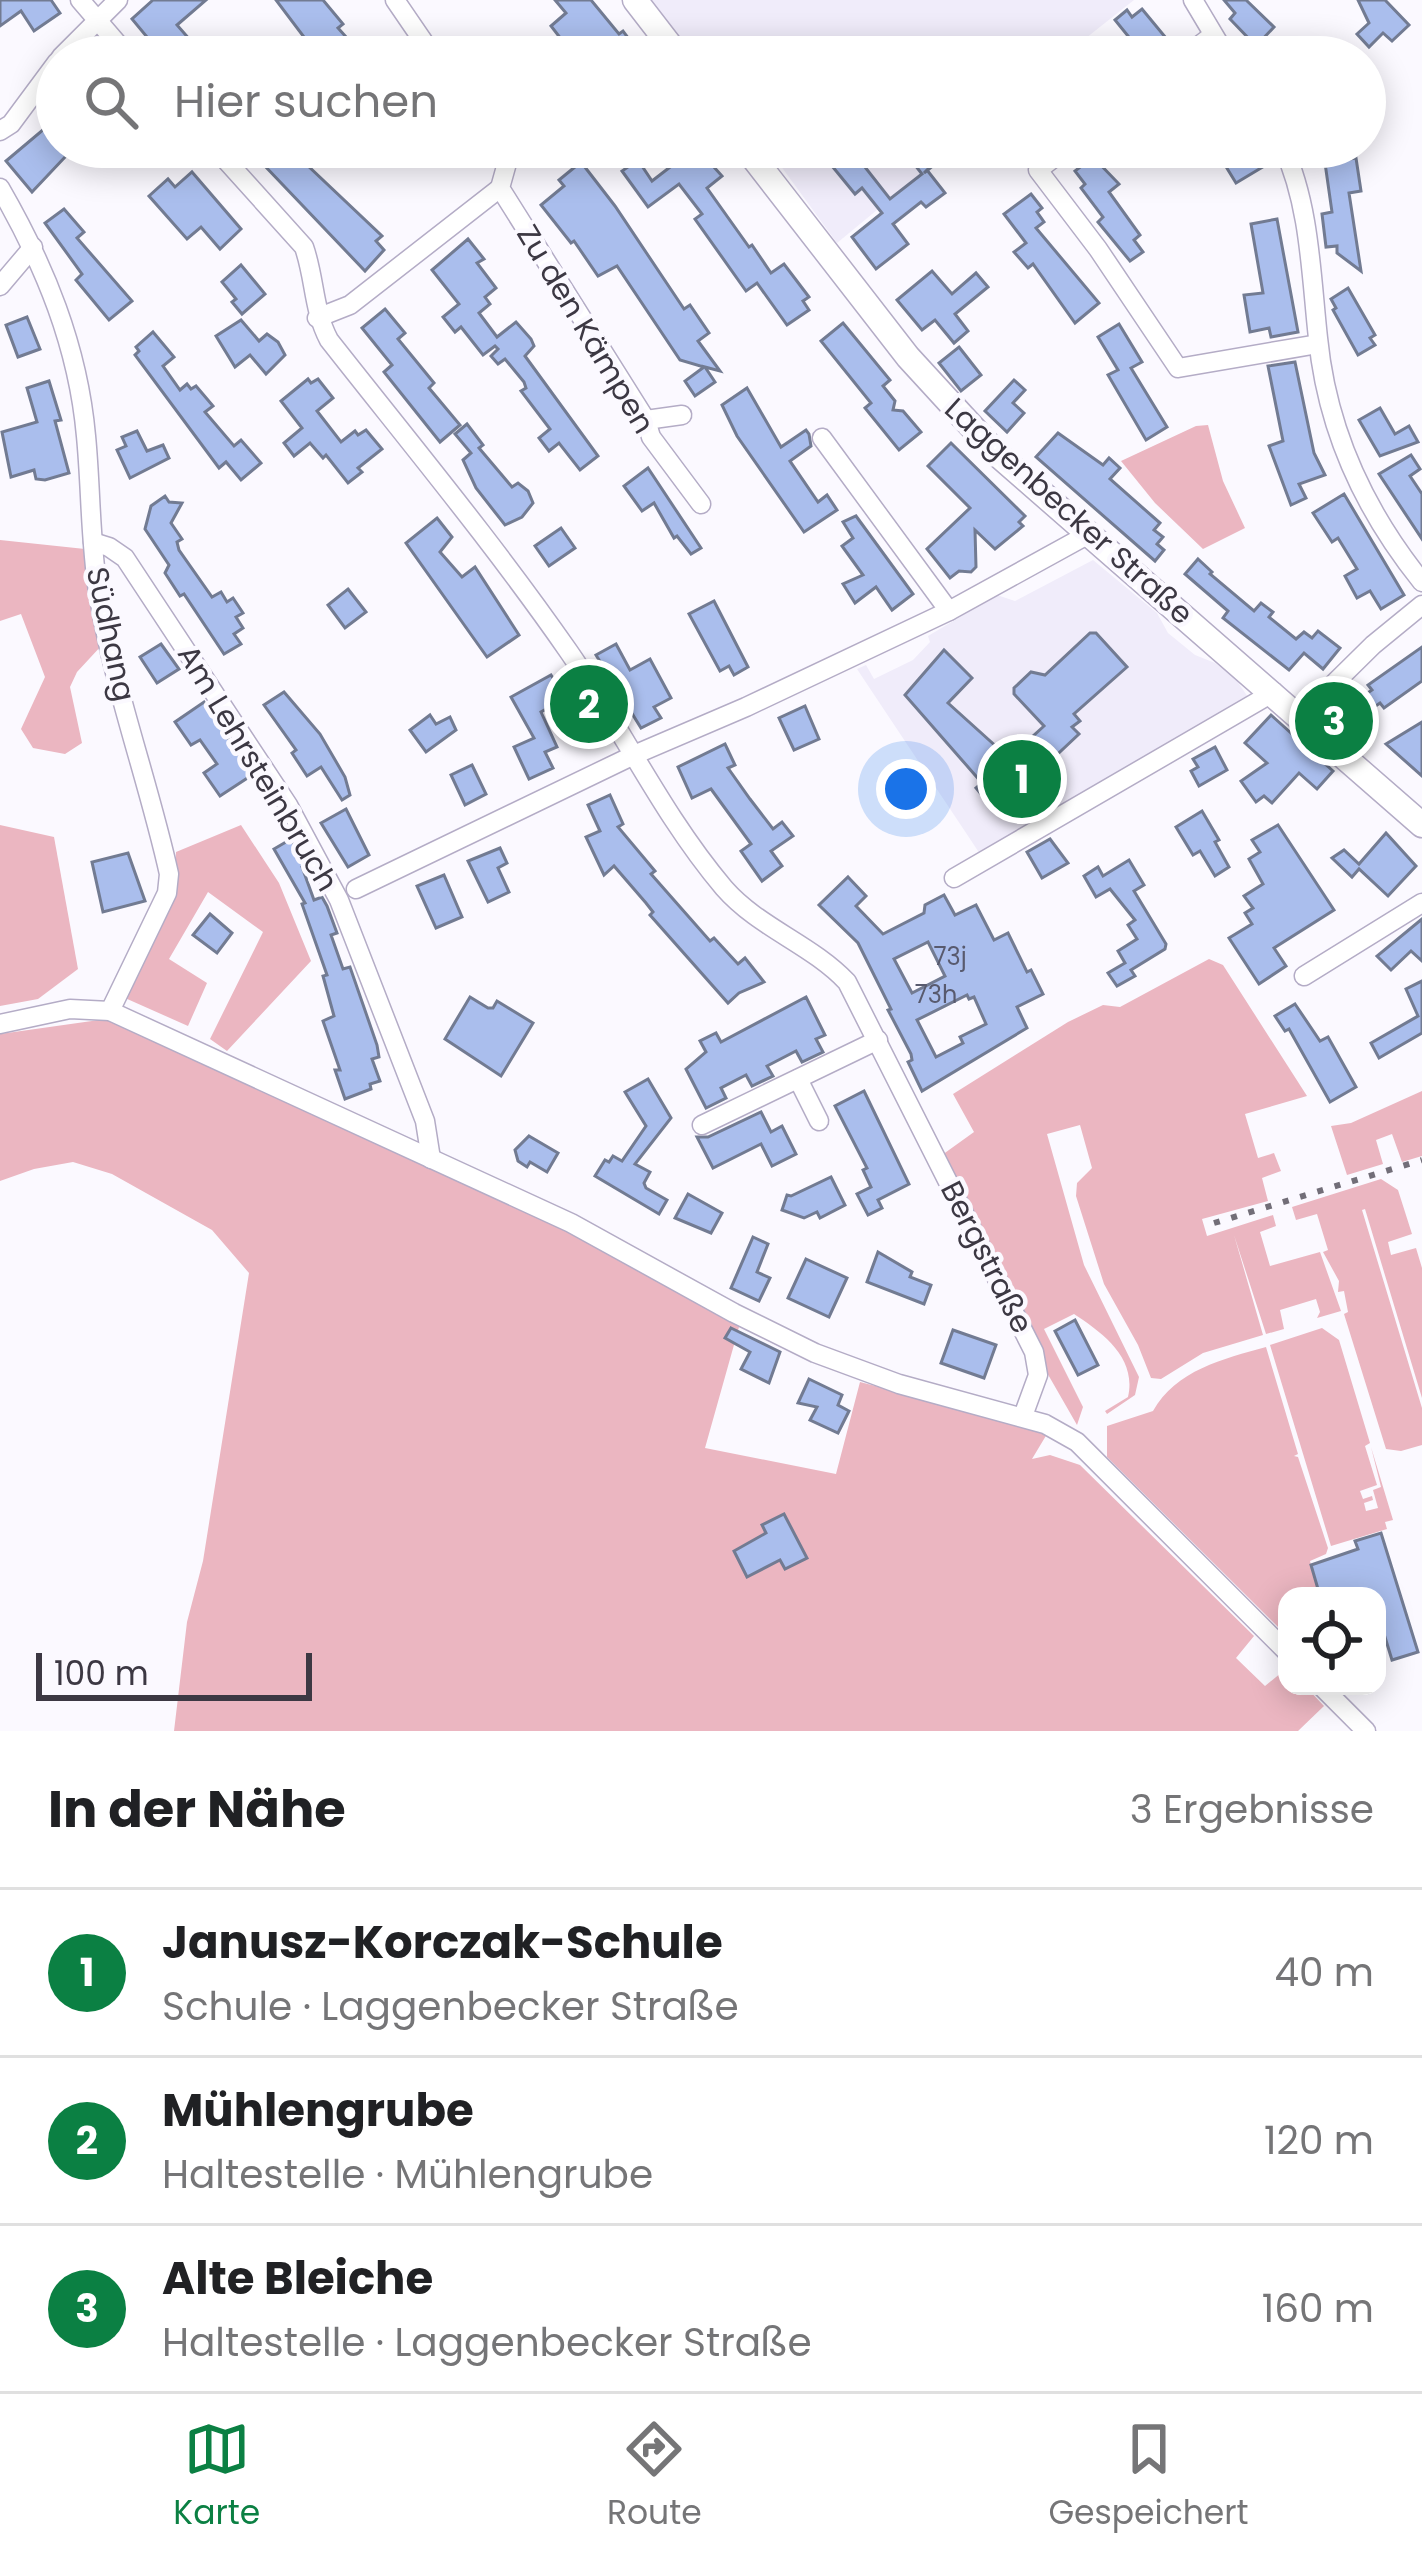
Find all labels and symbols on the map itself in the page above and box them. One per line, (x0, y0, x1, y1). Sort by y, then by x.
street label: Zu den Kämpen (507, 216, 665, 442)
street label: Laggenbecker Straße (935, 388, 1203, 634)
street label: Südhang (76, 563, 146, 705)
street label: Am Lehrsteinbruch (167, 637, 349, 899)
pin: 2 (550, 659, 628, 749)
pin: 3 (1295, 676, 1373, 766)
pin: 1 (983, 734, 1061, 824)
your location (876, 759, 936, 819)
house number: 73j (933, 940, 967, 973)
house number: 73h (915, 978, 957, 1011)
street label: Bergstraße (930, 1173, 1044, 1341)
scale bar (36, 1647, 312, 1700)

